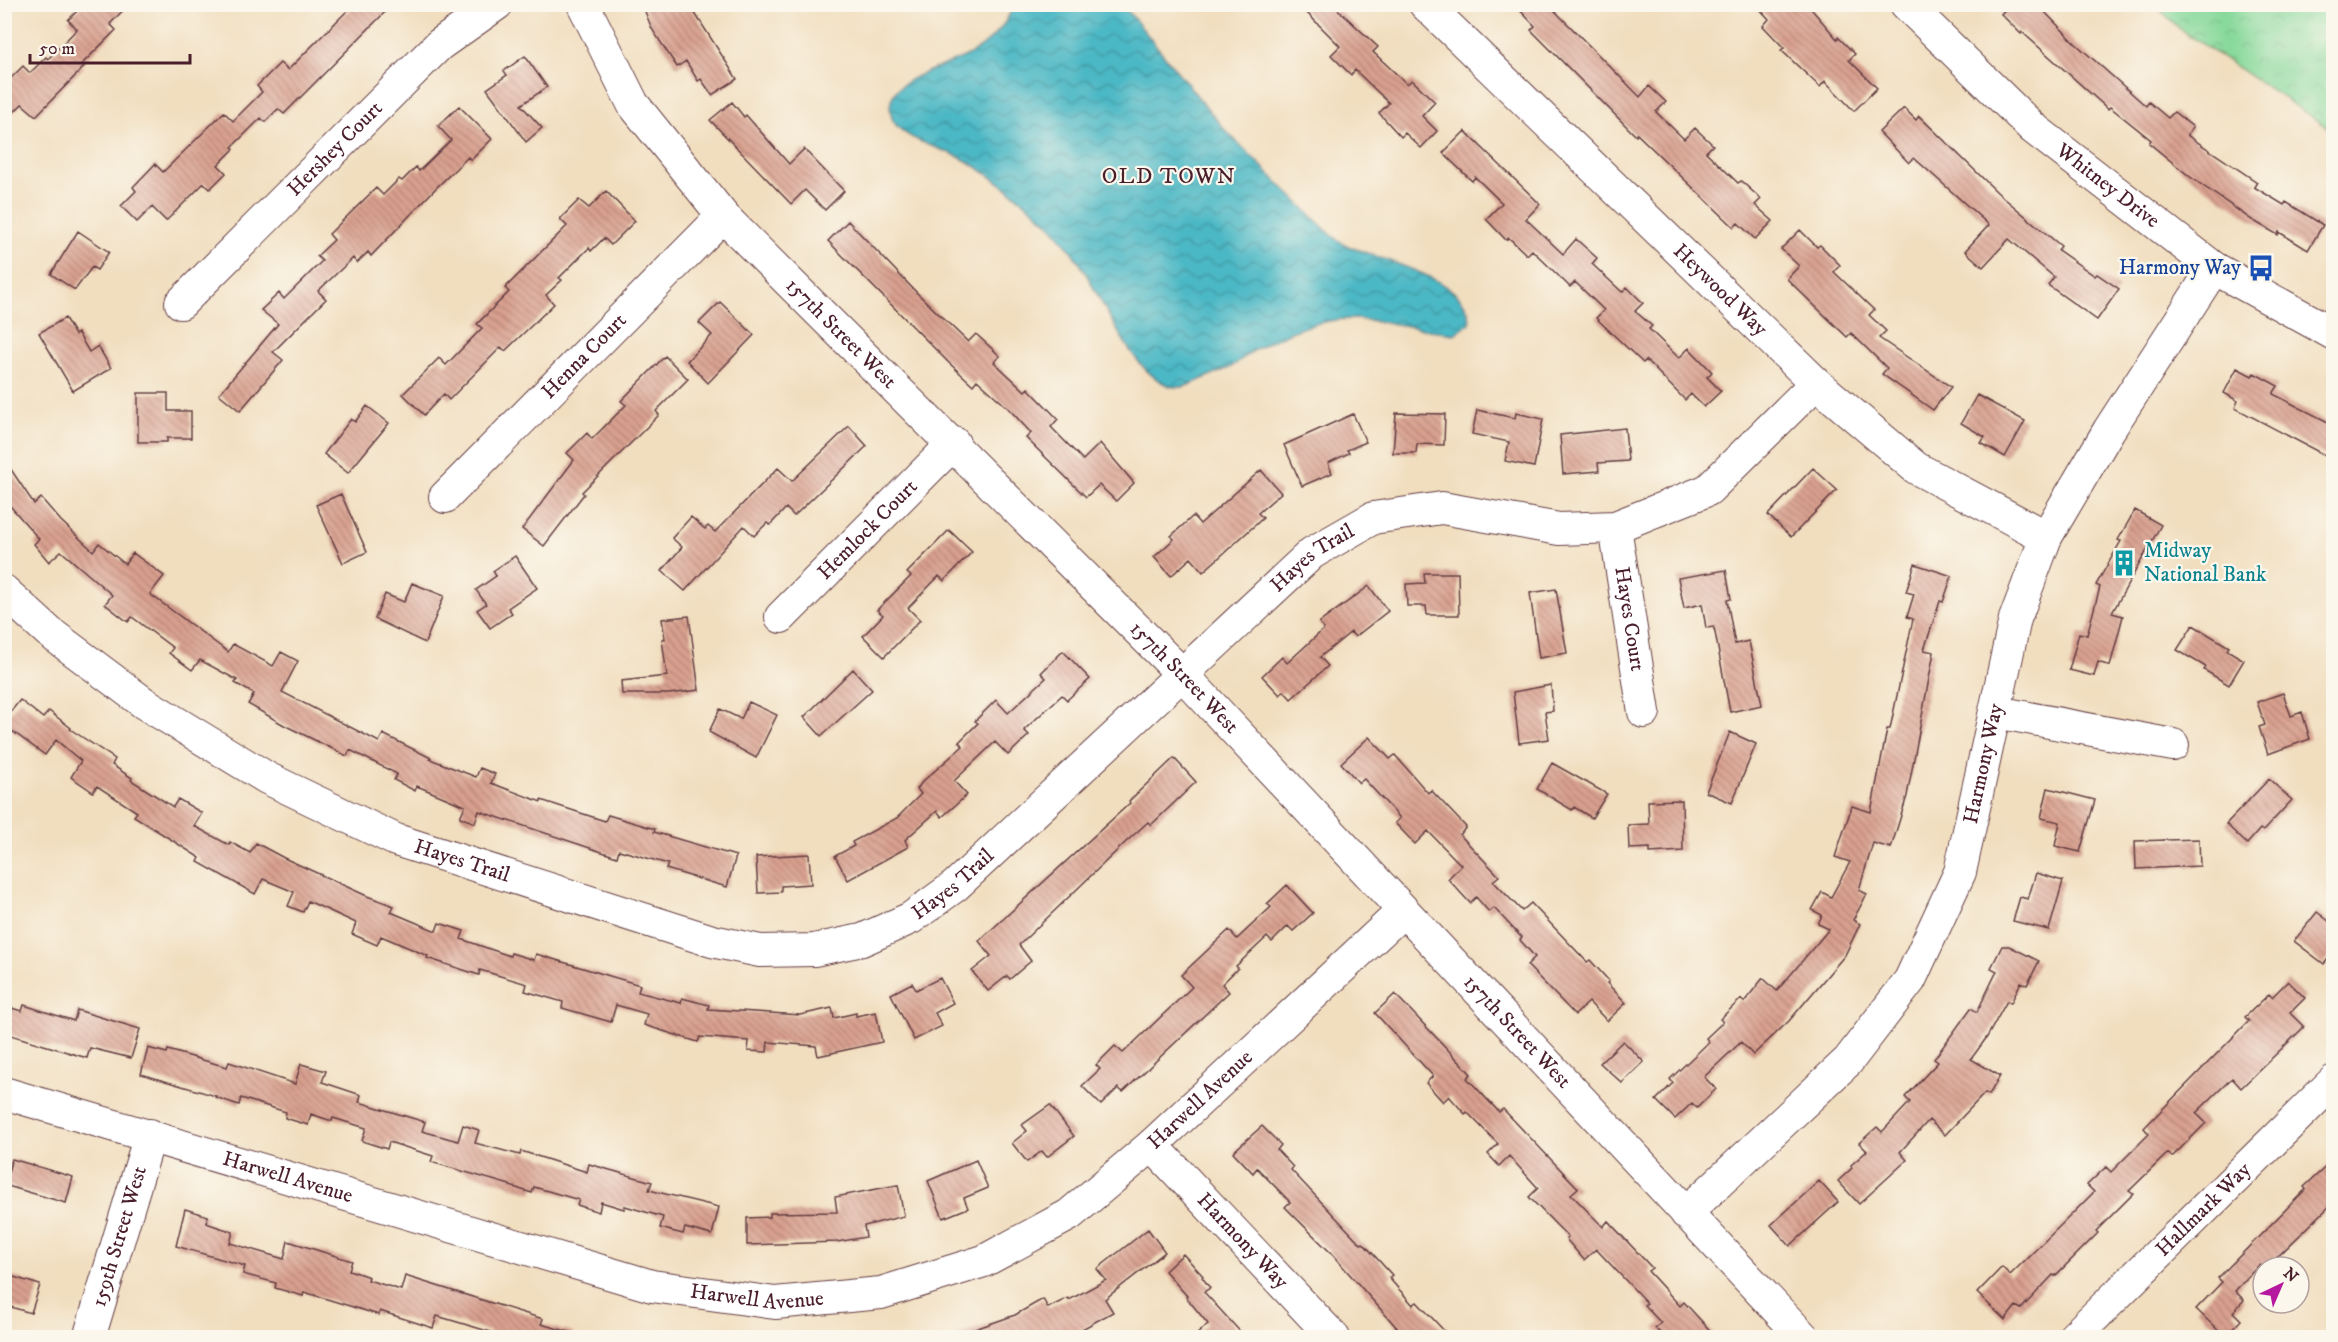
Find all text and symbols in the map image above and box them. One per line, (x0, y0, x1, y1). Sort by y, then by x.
scale bar (30, 27, 190, 65)
text: 50 m (39, 38, 75, 60)
street label: Hershey Court (282, 96, 388, 202)
street label: Whitney Drive (2050, 137, 2165, 234)
district label: OLD TOWN (1102, 163, 1236, 190)
street label: Heywood Way (1667, 238, 1774, 342)
bus stop icon: Harmony Way (2246, 253, 2276, 283)
place label: Harmony Way (2119, 255, 2242, 281)
street label: 157th Street West (780, 273, 902, 395)
street label: Henna Court (536, 308, 632, 405)
street label: Hemlock Court (812, 474, 923, 585)
street label: Hayes Trail (1265, 518, 1360, 598)
place label: Midway National Bank (2144, 538, 2267, 588)
building icon: Midway National Bank (2109, 548, 2139, 578)
street label: Hayes Court (1608, 565, 1650, 673)
street label: 157th Street West (1124, 616, 1244, 739)
street label: Harmony Way (1958, 700, 2009, 826)
street label: Hayes Trail (411, 834, 514, 889)
street label: Hayes Trail (907, 843, 1000, 926)
street label: 157th Street West (1458, 969, 1577, 1094)
street label: Harwell Avenue (1142, 1044, 1259, 1155)
street label: Harwell Avenue (220, 1146, 356, 1209)
street label: Hallmark Way (2150, 1156, 2257, 1262)
street label: 159th Street West (86, 1163, 153, 1310)
street label: Harmony Way (1191, 1188, 1295, 1295)
north arrow (2251, 1255, 2311, 1315)
text: N (2279, 1263, 2302, 1287)
street label: Harwell Avenue (689, 1278, 825, 1316)

